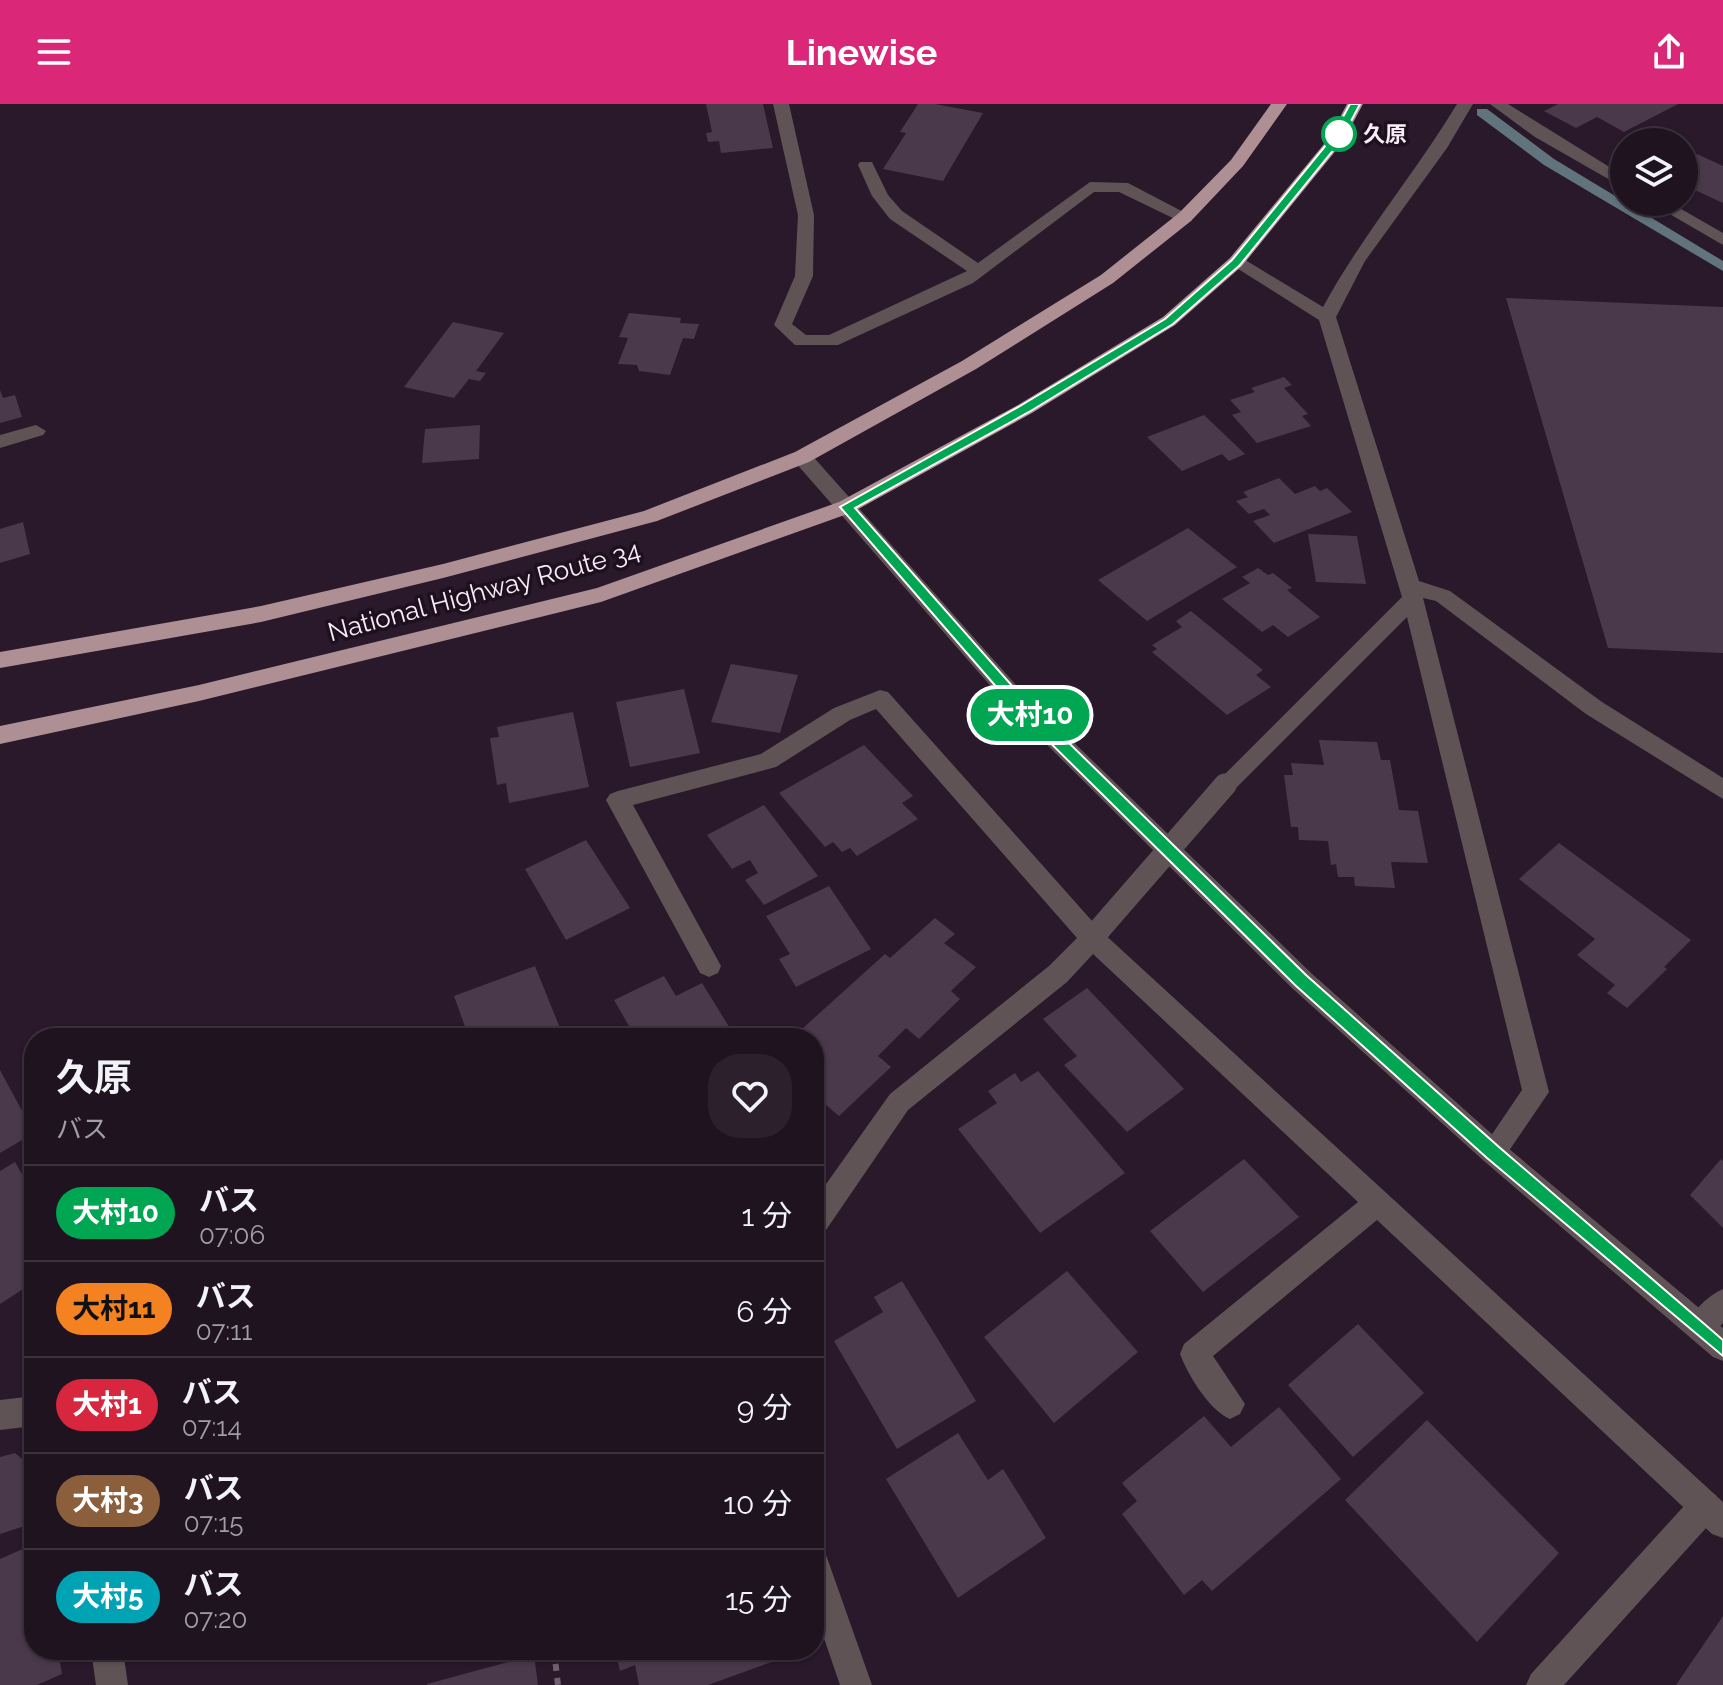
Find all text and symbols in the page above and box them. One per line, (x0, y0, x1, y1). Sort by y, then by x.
icon: menu (32, 30, 76, 74)
icon: share (1647, 30, 1691, 74)
text: Linewise (786, 31, 937, 73)
marker: 久原 (1322, 117, 1356, 151)
place label: 久原 (1363, 121, 1407, 147)
map controls (1610, 128, 1698, 216)
button: layers (1610, 128, 1698, 216)
street label: National Highway Route 34 (324, 535, 644, 647)
line badge: 大村10 (974, 689, 1086, 741)
text: 大村10 (986, 698, 1074, 731)
button: heart (708, 1054, 792, 1138)
text: 久原 (56, 1055, 132, 1100)
text: バス (56, 1114, 108, 1144)
text: バス (199, 1183, 259, 1218)
text: 大村10 (72, 1196, 159, 1229)
text: 1 分 (742, 1198, 792, 1233)
text: 07:06 (199, 1220, 265, 1250)
text: バス (196, 1279, 256, 1314)
text: 大村11 (72, 1292, 156, 1325)
text: 6 分 (736, 1294, 792, 1329)
text: 07:11 (196, 1316, 252, 1346)
text: バス (182, 1375, 242, 1410)
text: 大村1 (72, 1388, 142, 1421)
text: 9 分 (737, 1390, 792, 1425)
text: 07:14 (182, 1412, 242, 1442)
text: バス (184, 1471, 244, 1506)
text: 大村3 (72, 1484, 144, 1517)
text: 10 分 (723, 1486, 792, 1521)
text: 07:15 (184, 1508, 243, 1538)
text: バス (184, 1567, 244, 1602)
text: 大村5 (72, 1580, 144, 1613)
text: 15 分 (725, 1582, 792, 1617)
text: 07:20 (184, 1604, 248, 1634)

